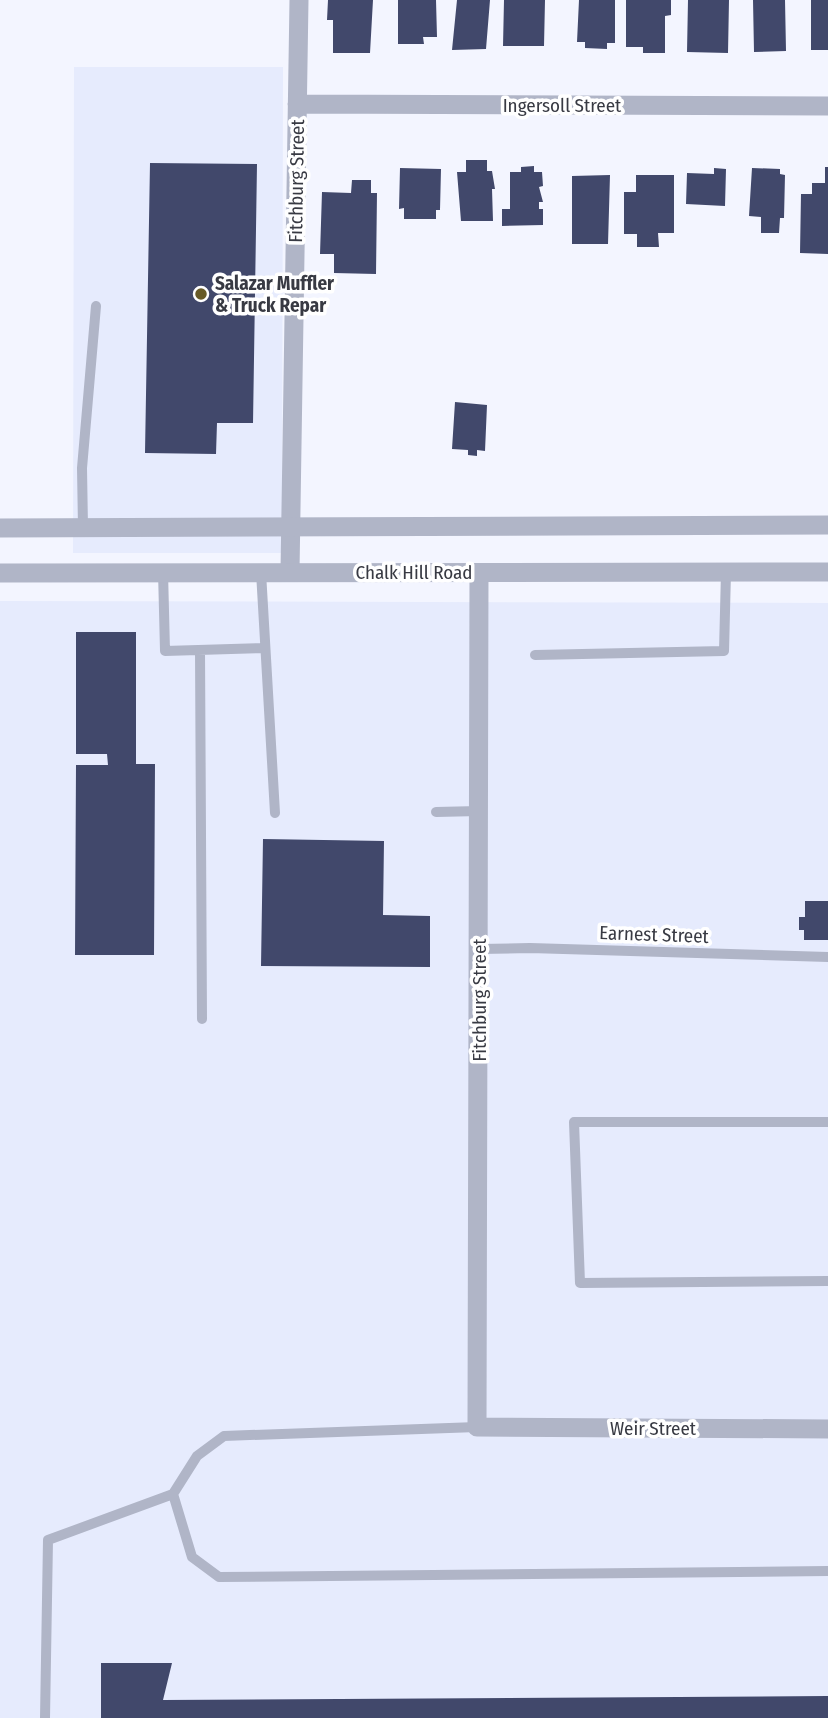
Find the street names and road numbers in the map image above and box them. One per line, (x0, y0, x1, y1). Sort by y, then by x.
street label: Ingersoll Street (503, 94, 622, 117)
street label: Fitchburg Street (284, 118, 309, 243)
street label: Chalk Hill Road (355, 561, 473, 584)
street label: Earnest Street (599, 921, 710, 948)
street label: Fitchburg Street (468, 938, 491, 1062)
street label: Weir Street (610, 1417, 697, 1440)

